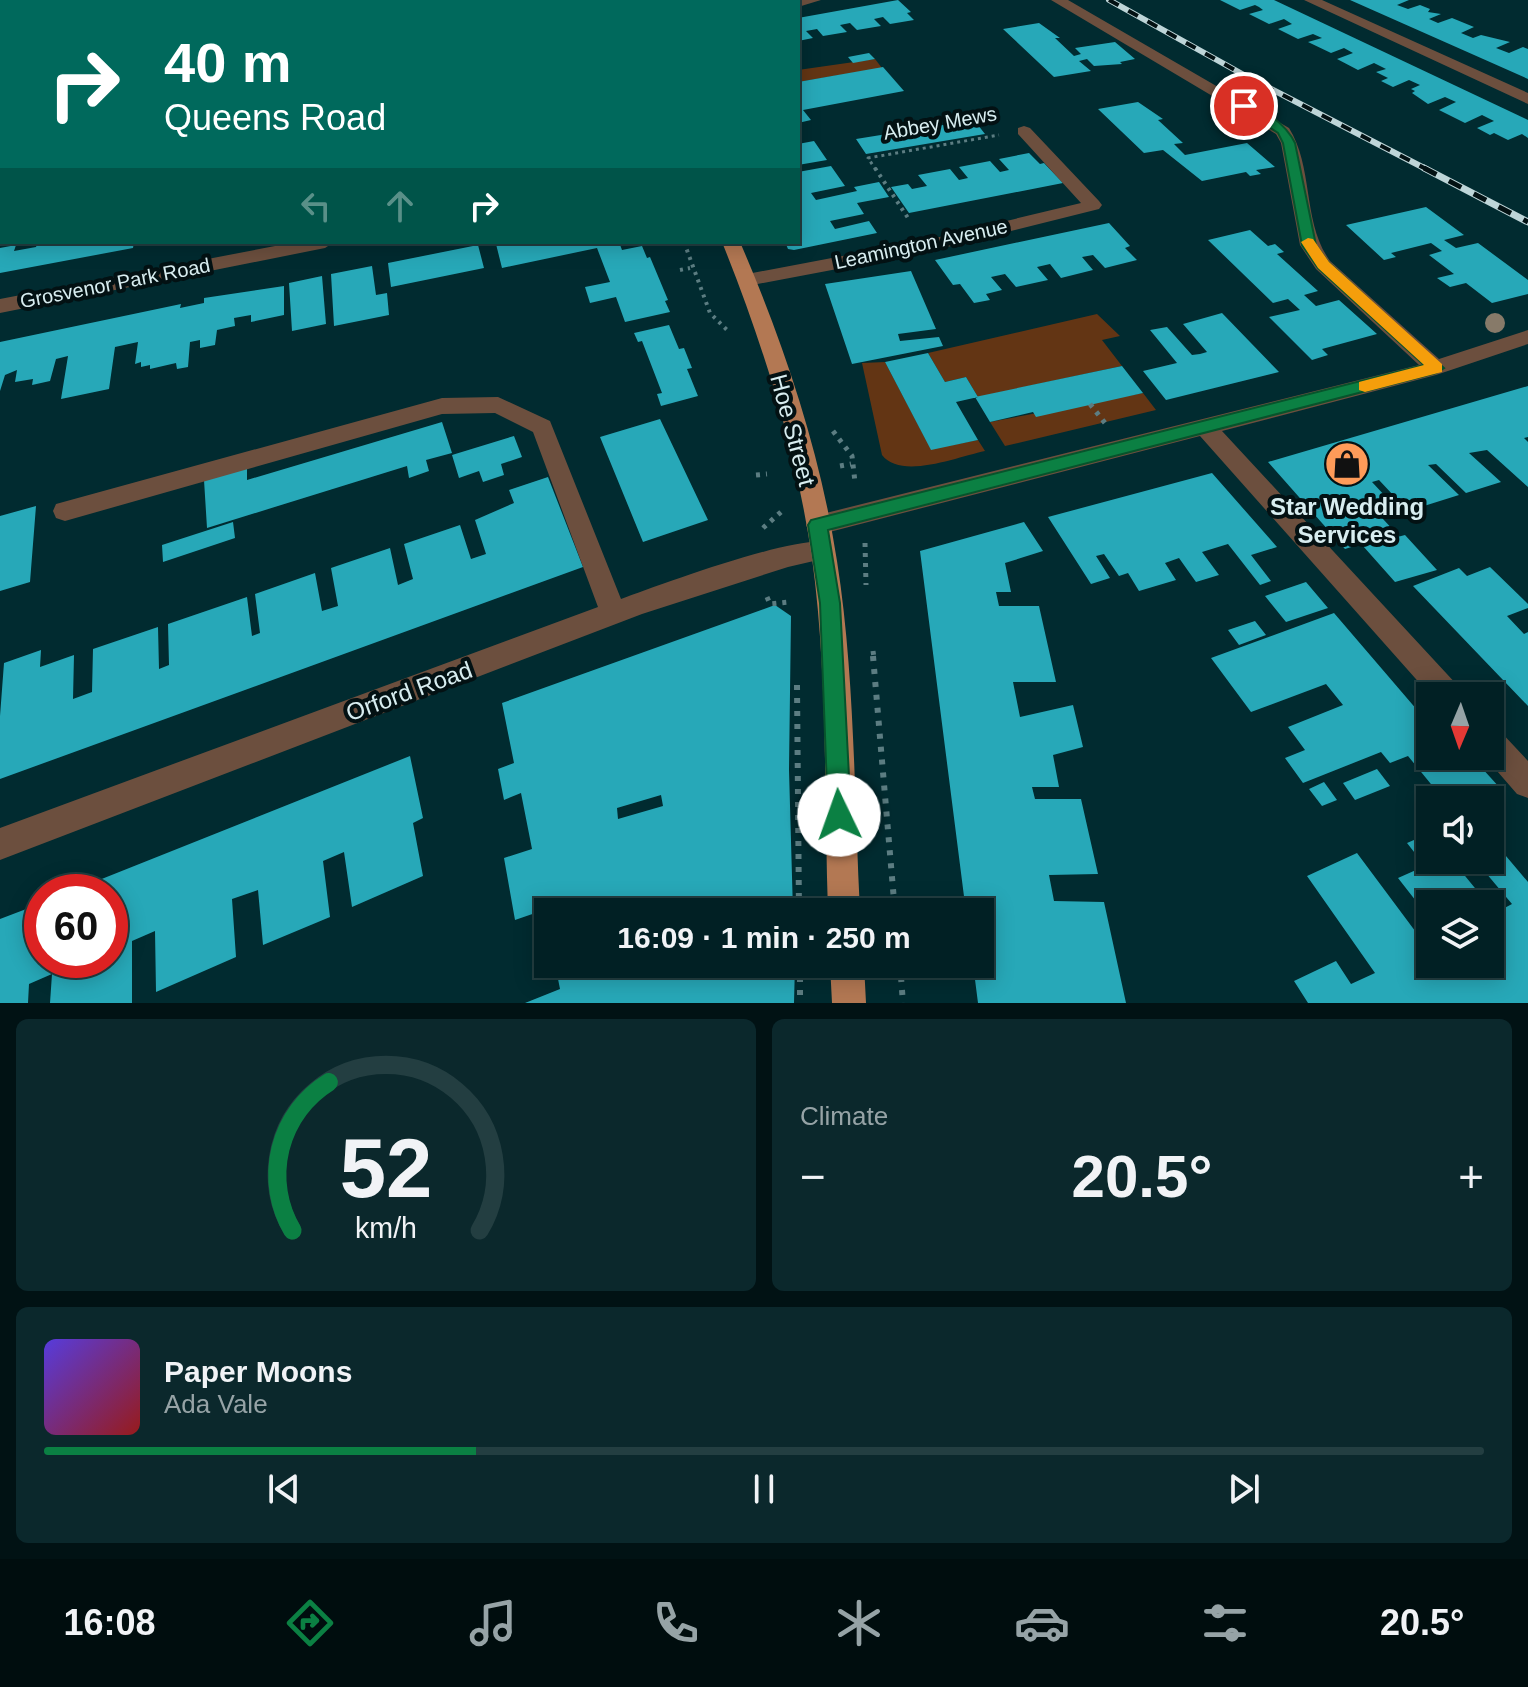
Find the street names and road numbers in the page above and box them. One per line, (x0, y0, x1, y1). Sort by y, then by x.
street label: Abbey Mews (882, 102, 998, 144)
street label: Leamington Avenue (832, 215, 1010, 273)
street label: Grosvenor Park Road (18, 254, 212, 312)
street label: Hoe Street (765, 371, 821, 489)
street label: Orford Road (342, 656, 476, 726)

